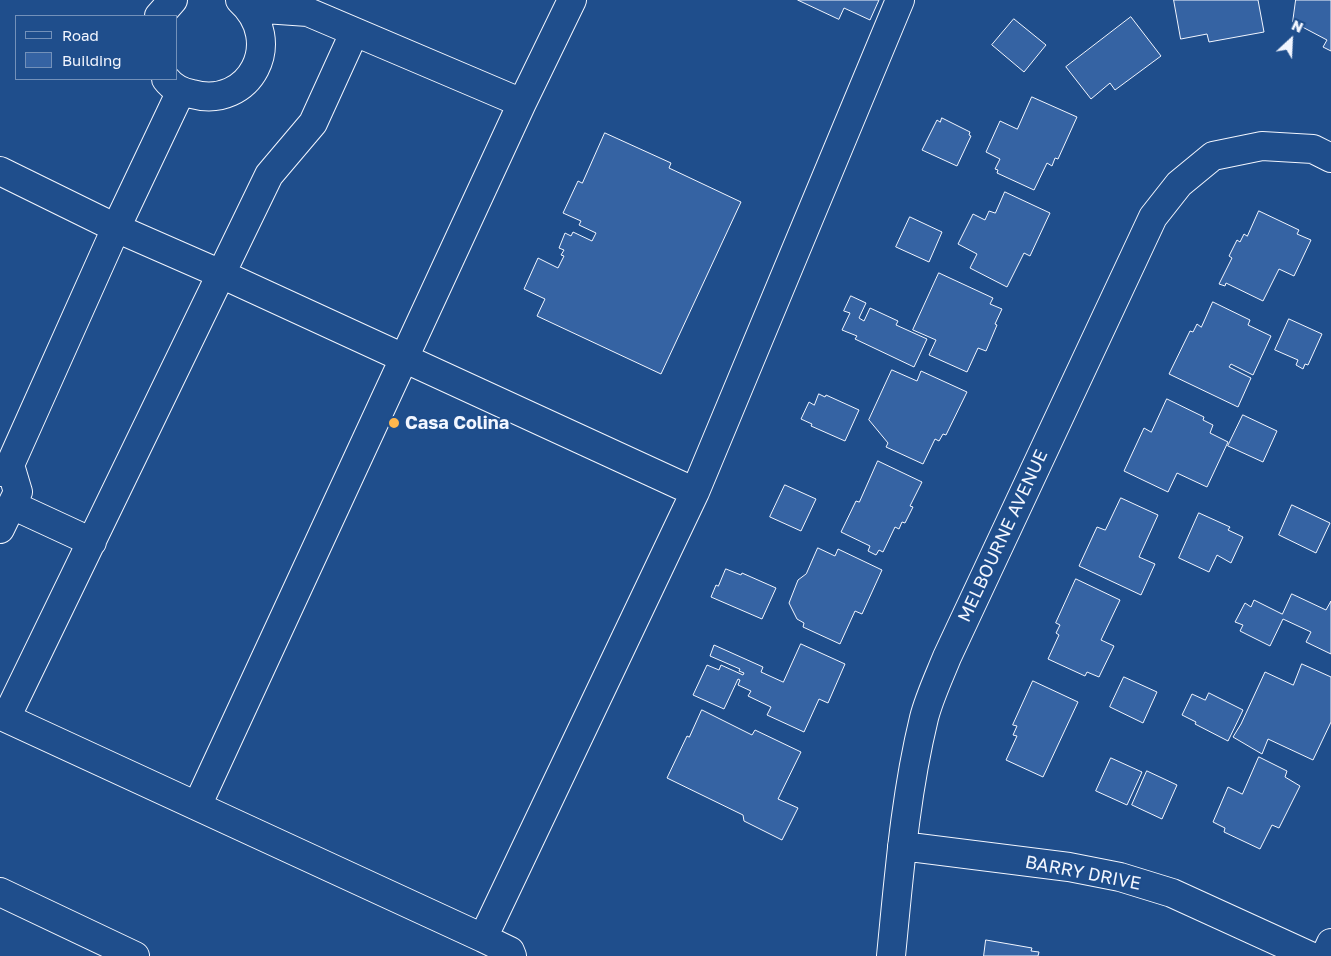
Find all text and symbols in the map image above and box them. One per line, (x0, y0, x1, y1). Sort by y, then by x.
legend (15, 15, 178, 80)
north arrow (1266, 15, 1316, 65)
text: N (1289, 16, 1306, 36)
text: Road (62, 26, 99, 44)
text: Building (62, 51, 122, 69)
place label: Casa Colina (405, 412, 509, 434)
marker: Casa Colina (387, 416, 401, 430)
street label: MELBOURNE AVENUE (954, 446, 1052, 626)
street label: BARRY DRIVE (1023, 851, 1143, 895)

